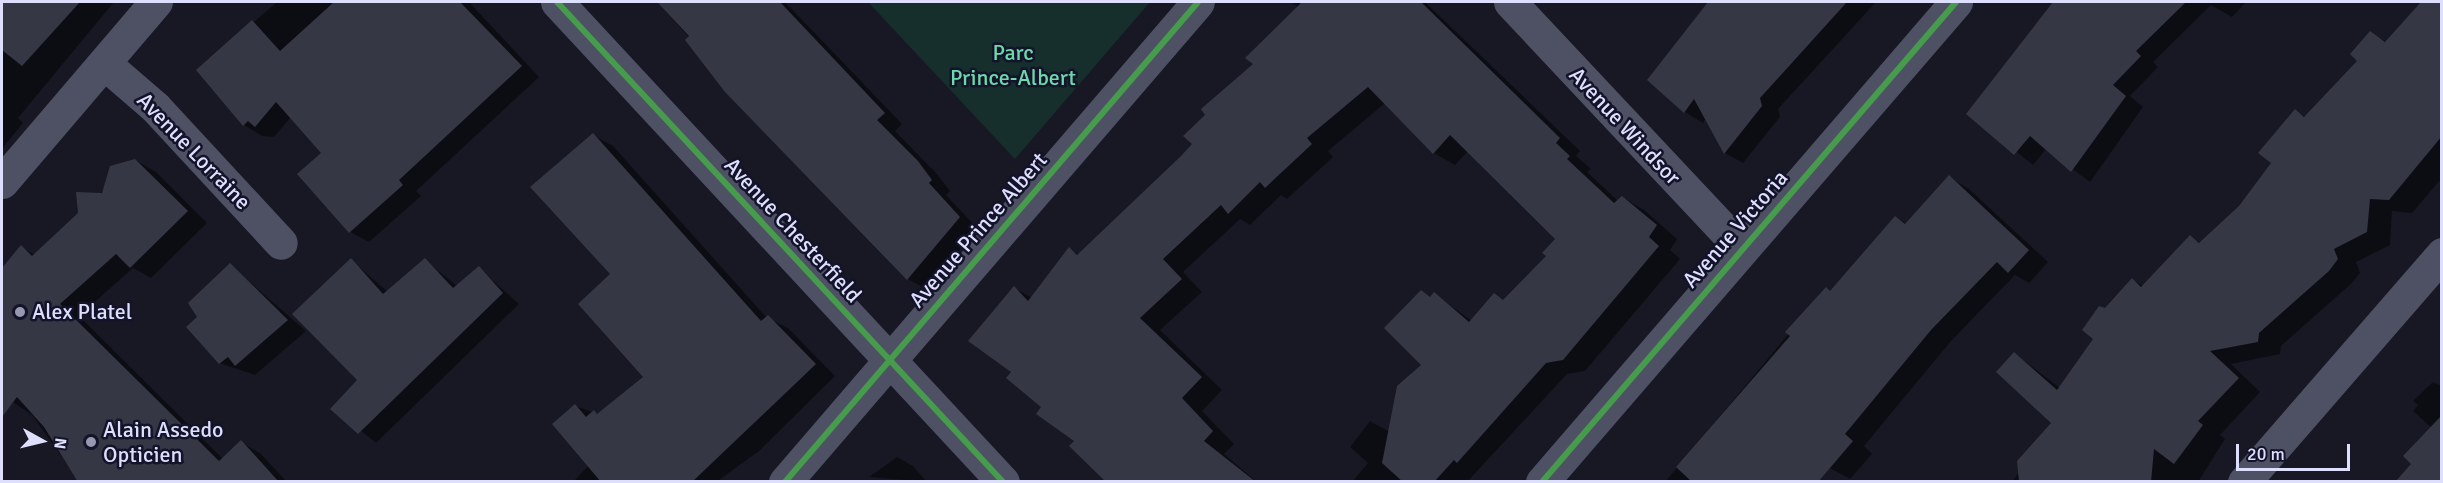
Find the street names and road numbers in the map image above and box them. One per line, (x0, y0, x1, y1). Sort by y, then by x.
street label: Avenue Windsor (1564, 62, 1686, 190)
street label: Avenue Lorraine (132, 87, 256, 215)
street label: Avenue Prince Albert (903, 147, 1053, 313)
street label: Avenue Chesterfield (719, 152, 867, 308)
street label: Avenue Victoria (1677, 165, 1793, 293)

